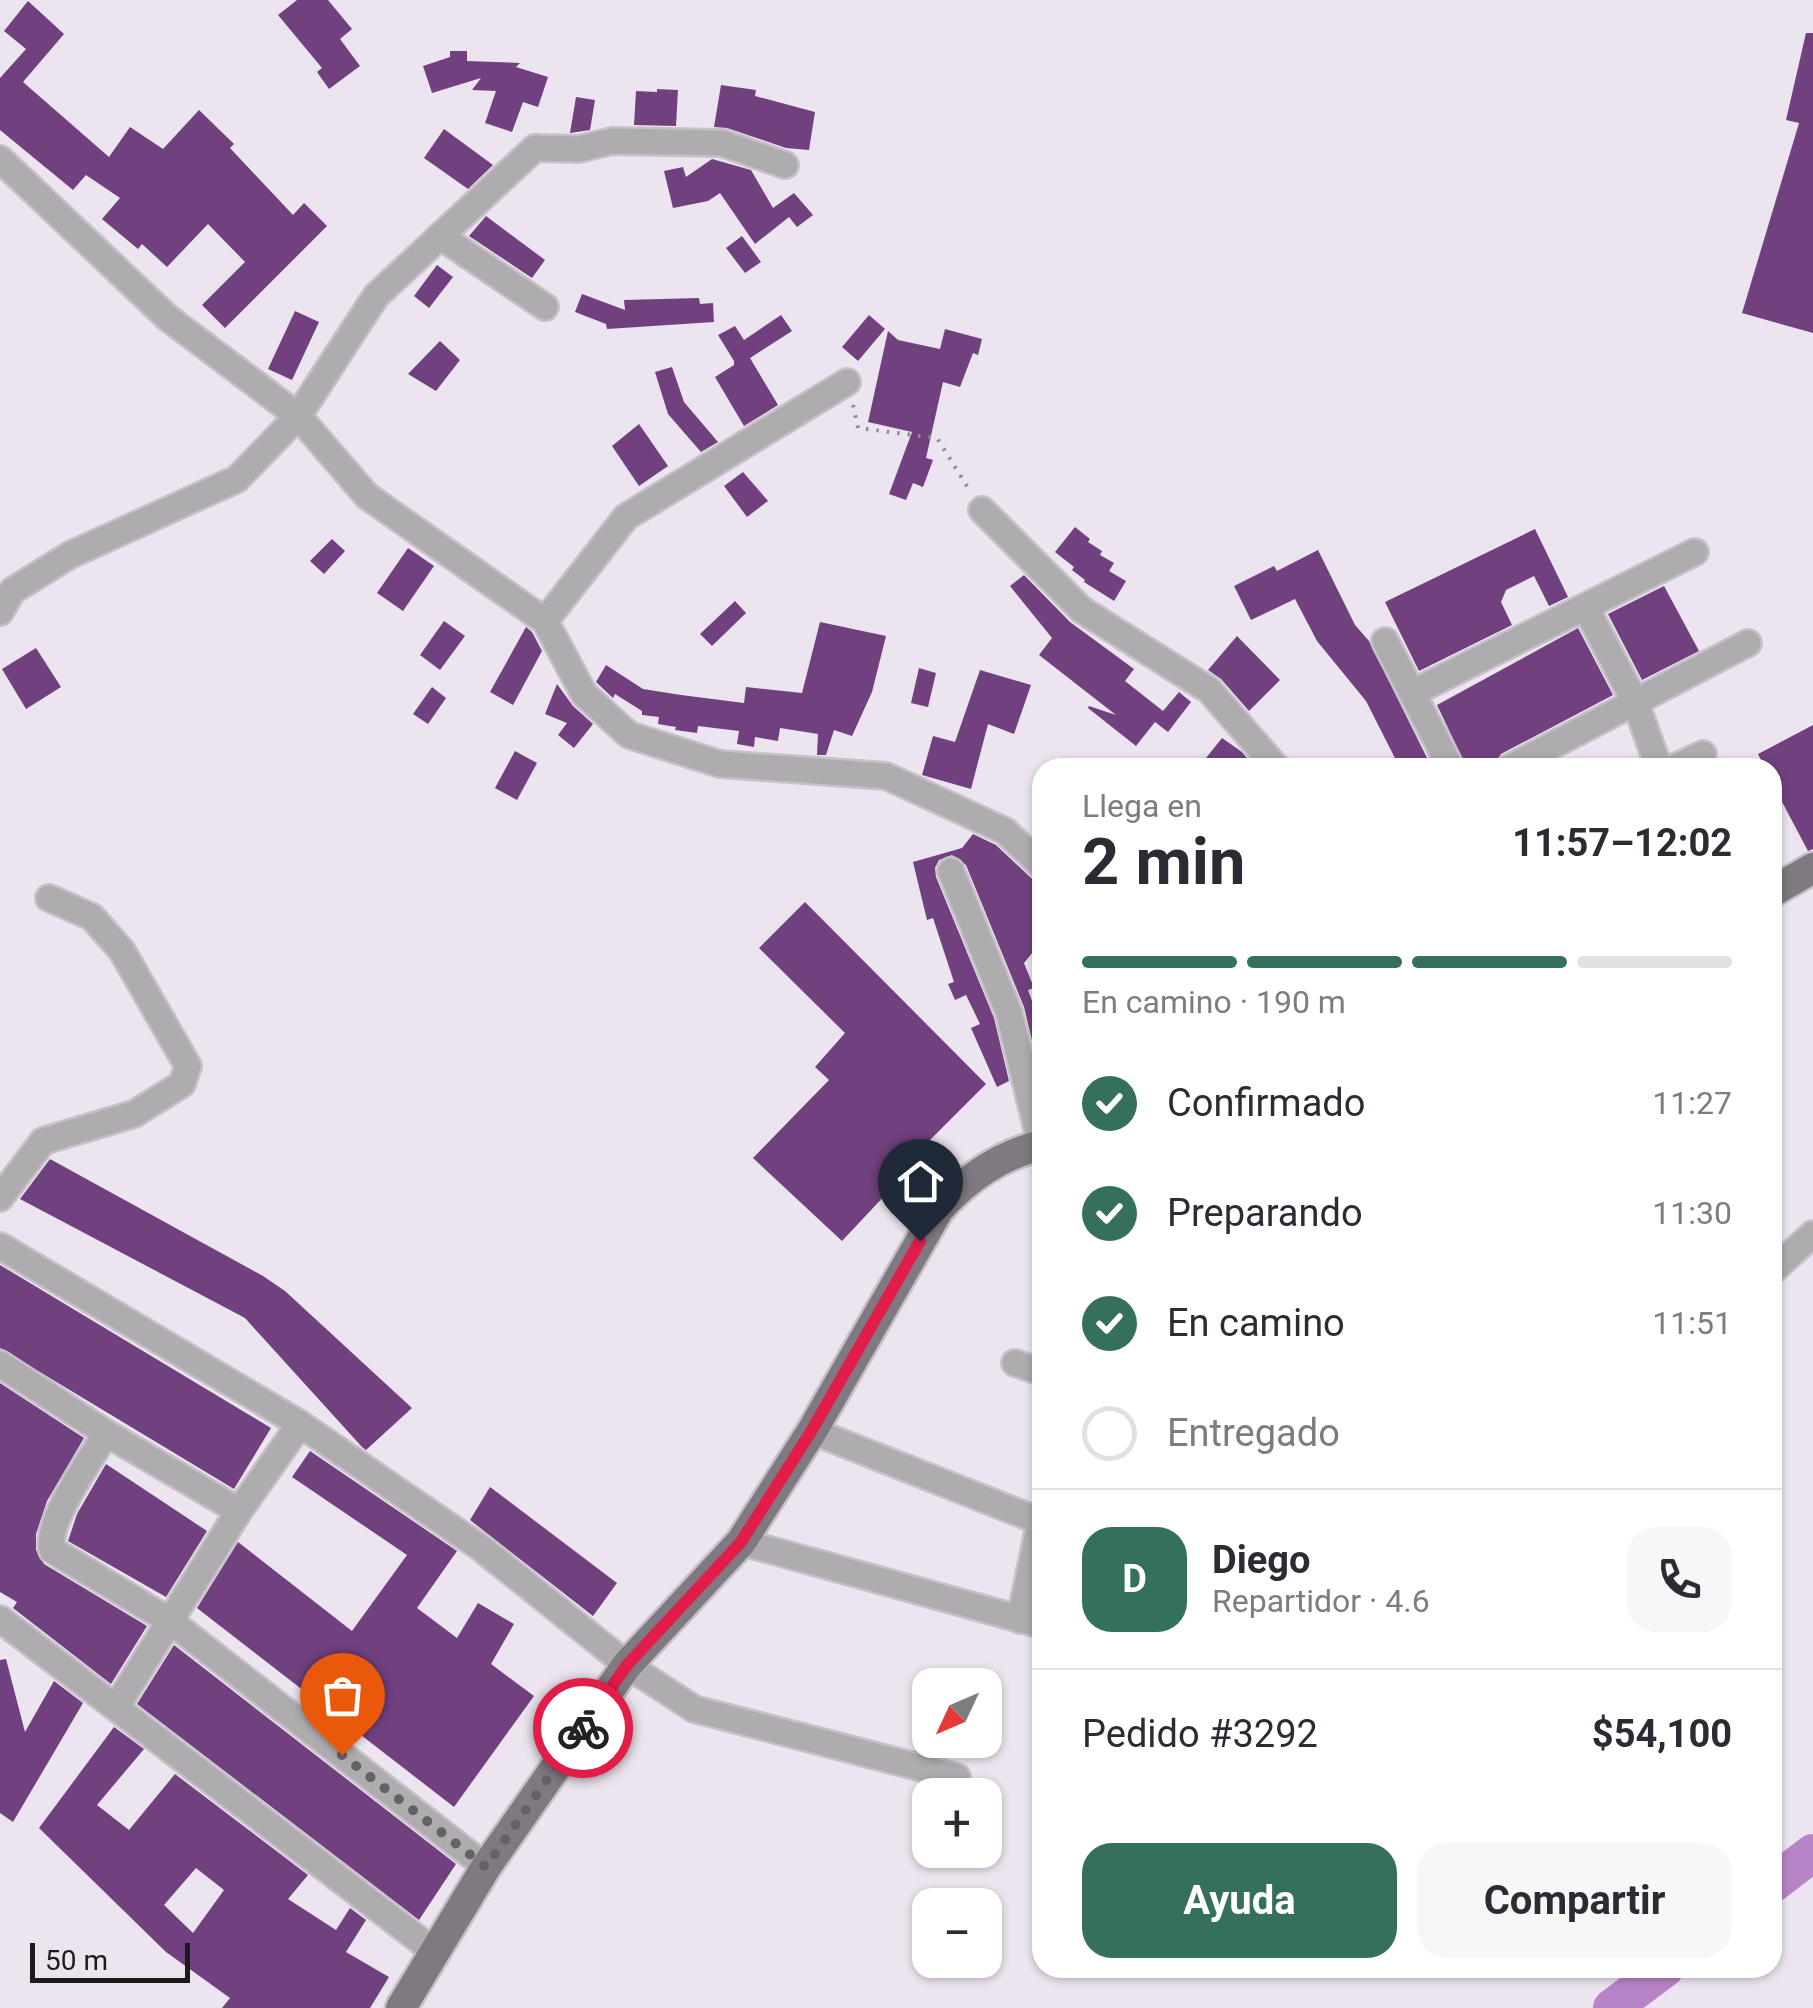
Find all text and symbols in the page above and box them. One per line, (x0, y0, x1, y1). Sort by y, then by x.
text: Llega en (1082, 787, 1202, 825)
text: 11:57–12:02 (1512, 821, 1732, 865)
text: 2 min (1082, 824, 1245, 900)
text: En camino · 190 m (1082, 983, 1346, 1021)
icon: check (1082, 1076, 1137, 1131)
text: Confirmado (1167, 1081, 1365, 1125)
text: 11:27 (1652, 1084, 1732, 1122)
pin (878, 1139, 963, 1242)
icon: home (893, 1154, 948, 1209)
icon: check (1082, 1186, 1137, 1241)
text: Preparando (1167, 1191, 1363, 1235)
text: 11:30 (1652, 1194, 1732, 1232)
icon: check (1082, 1296, 1137, 1351)
text: En camino (1167, 1301, 1345, 1345)
text: 11:51 (1652, 1304, 1732, 1342)
text: Entregado (1167, 1411, 1340, 1455)
button: phone (1627, 1527, 1732, 1632)
text: Diego (1212, 1538, 1310, 1582)
text: D (1122, 1557, 1147, 1601)
text: Repartidor · 4.6 (1212, 1582, 1430, 1620)
pin (300, 1653, 385, 1756)
icon: bag (315, 1668, 370, 1723)
north arrow (912, 1668, 1002, 1758)
map controls (912, 1668, 1002, 1978)
courier (533, 1678, 633, 1778)
icon: bike (556, 1701, 611, 1756)
text: Pedido #3292 (1082, 1712, 1318, 1756)
text: $54,100 (1592, 1712, 1732, 1756)
button: + (912, 1778, 1002, 1868)
button: Ayuda (1082, 1843, 1397, 1958)
button: Compartir (1417, 1843, 1732, 1958)
button: − (912, 1888, 1002, 1978)
scale bar (30, 1938, 190, 1982)
text: 50 m (45, 1944, 108, 1977)

